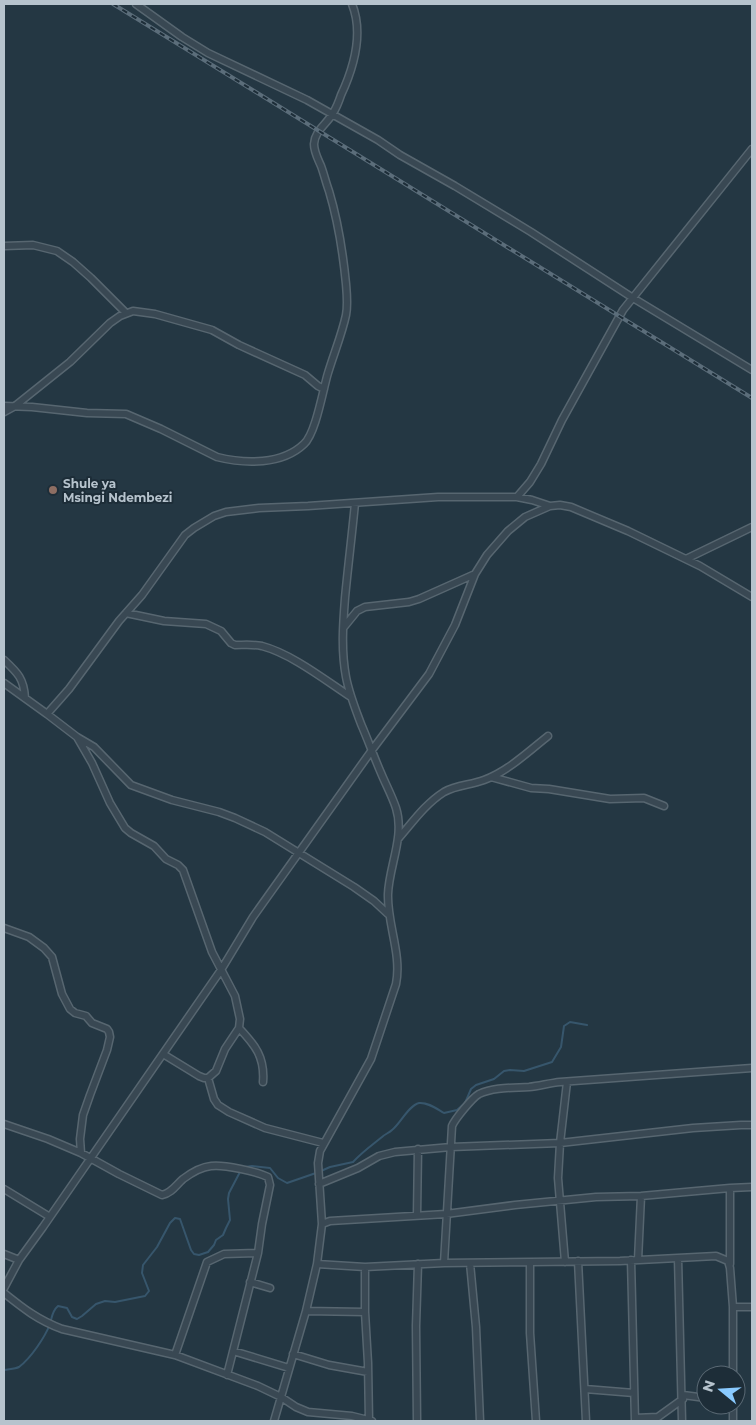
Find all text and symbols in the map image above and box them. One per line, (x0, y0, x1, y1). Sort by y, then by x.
place label: Shule ya Msingi Ndembezi (63, 476, 172, 505)
marker: Shule ya Msingi Ndembezi (47, 484, 59, 496)
north arrow (696, 1365, 746, 1415)
text: N (698, 1378, 719, 1394)

